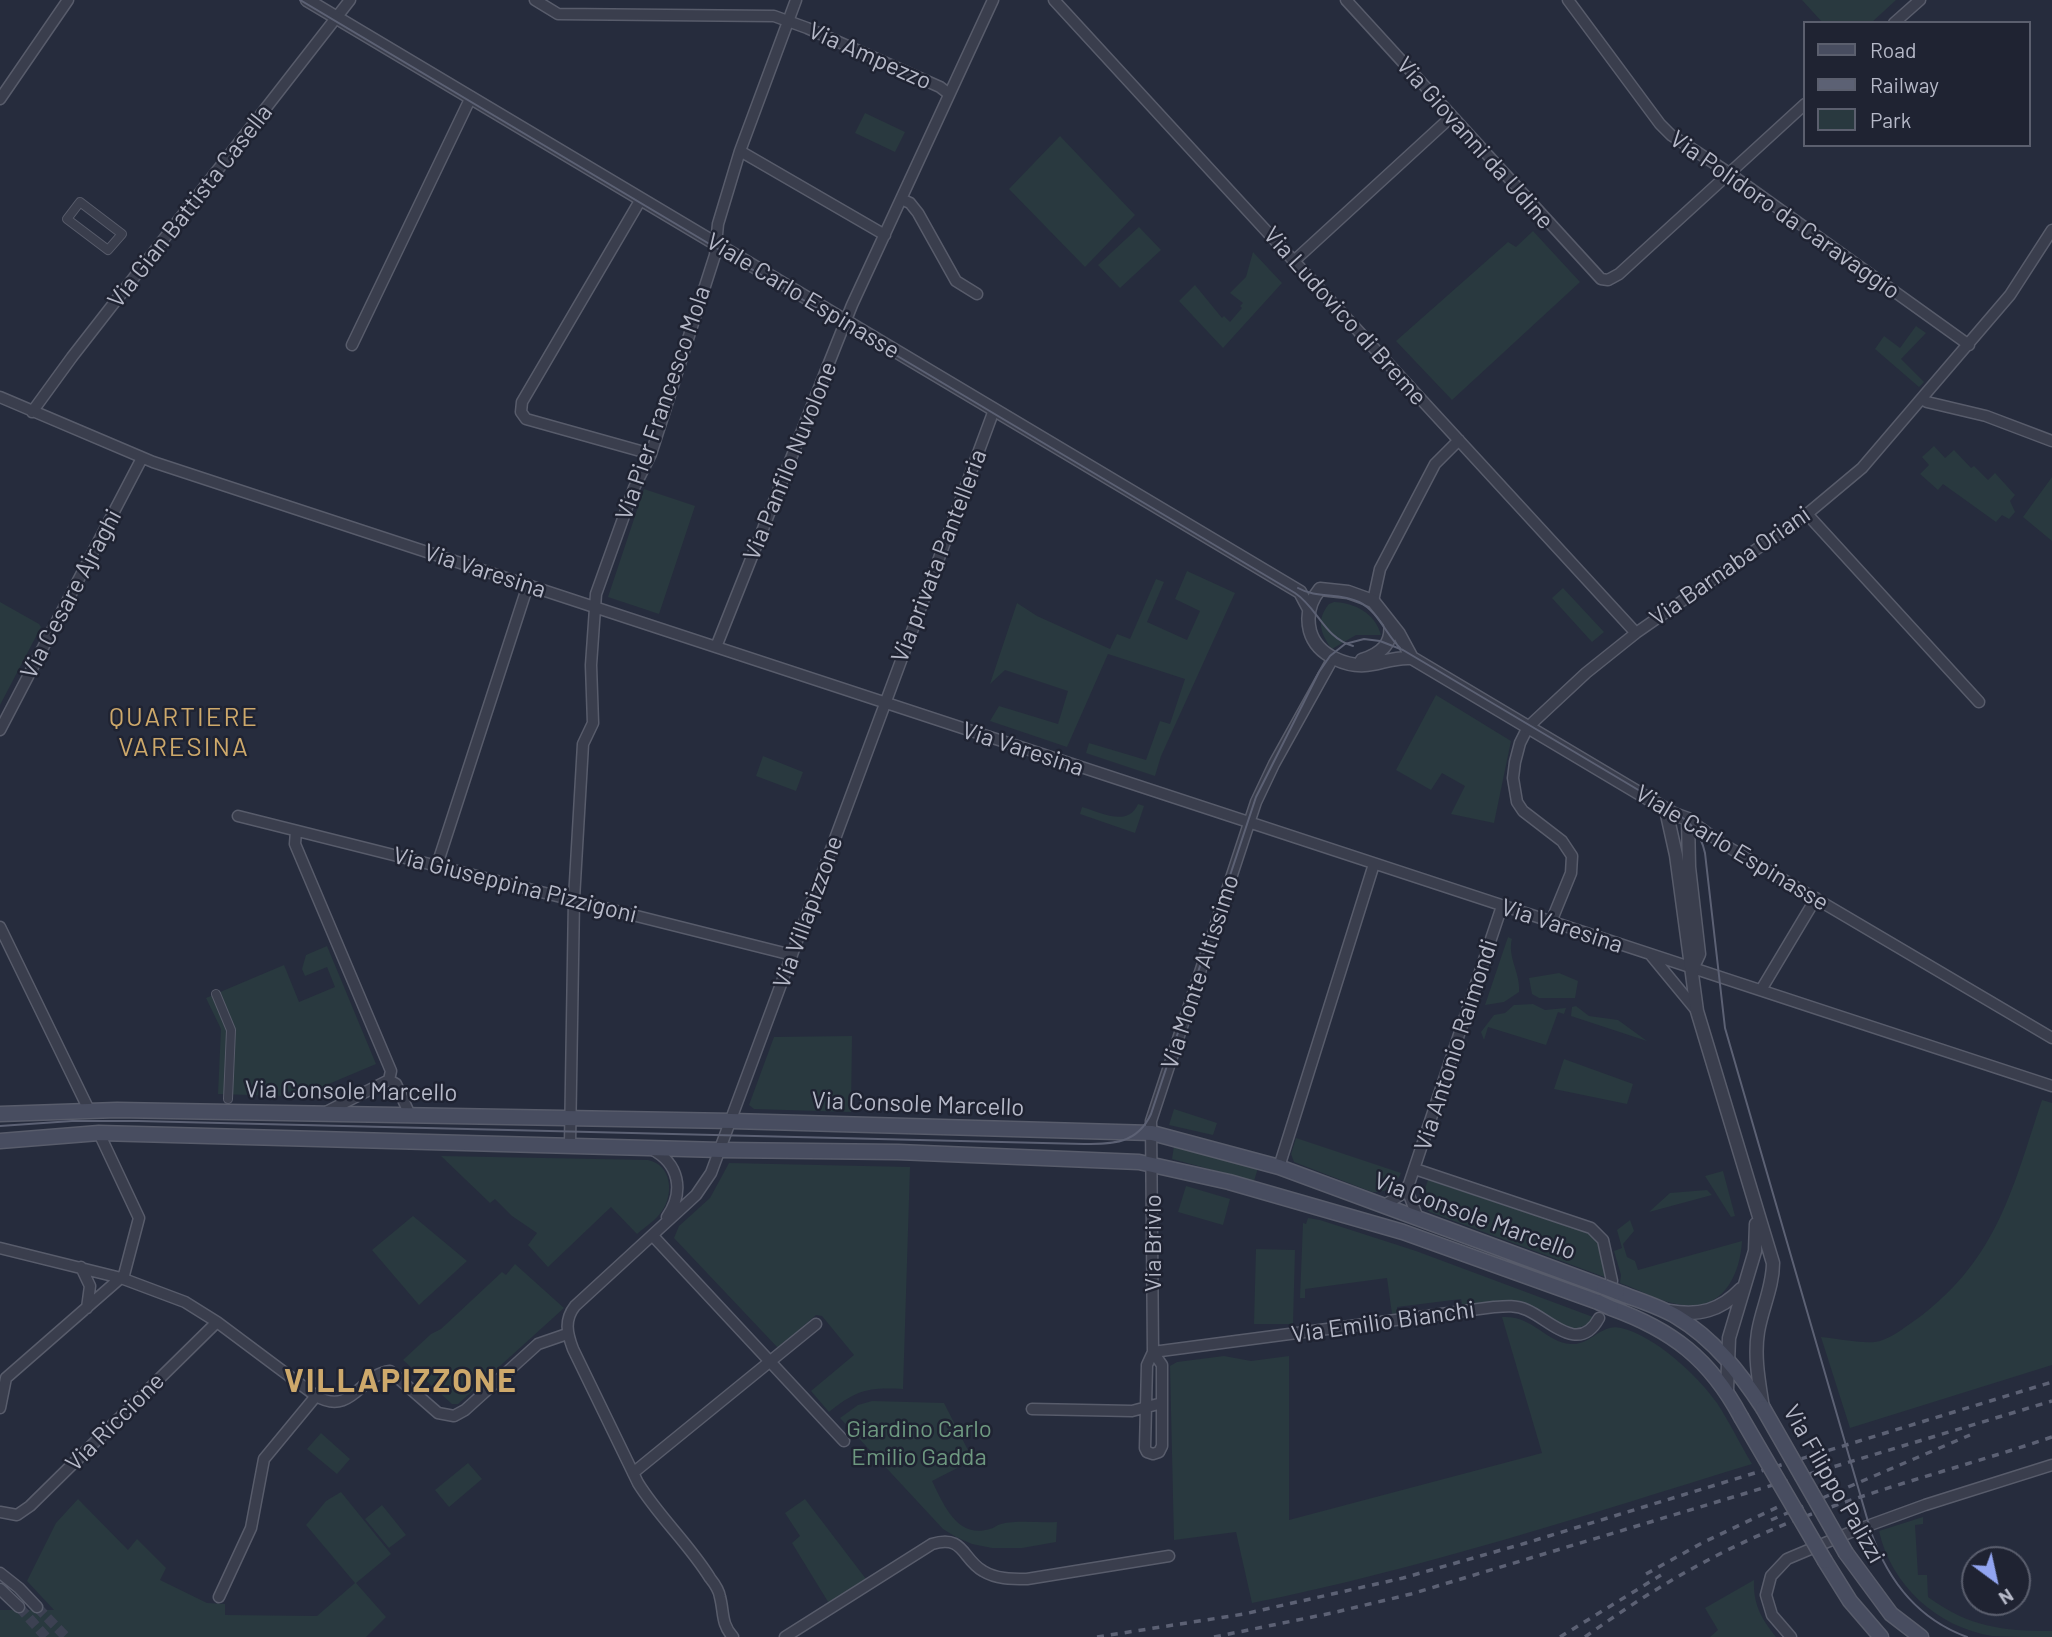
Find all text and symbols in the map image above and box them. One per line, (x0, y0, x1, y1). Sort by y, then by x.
street label: Via Ampezzo (804, 16, 936, 96)
legend (1804, 21, 2031, 147)
text: Road (1870, 37, 1916, 62)
street label: Via Giovanni da Udine (1390, 51, 1560, 235)
text: Railway (1870, 72, 1939, 97)
street label: Via Gian Battista Casella (102, 98, 278, 314)
text: Park (1870, 107, 1911, 132)
street label: Via Polidoro da Caravaggio (1664, 125, 1906, 305)
street label: Via Ludovico di Breme (1257, 221, 1433, 411)
street label: Viale Carlo Espinasse (701, 227, 905, 365)
street label: Via Pier Francesco Mola (609, 282, 717, 524)
street label: Via Panfilo Nuvolone (737, 357, 843, 565)
street label: Via privata Pantelleria (885, 445, 993, 667)
street label: Via Barnaba Oriani (1644, 500, 1816, 632)
street label: Via Cesare Ajraghi (14, 504, 128, 684)
street label: Via Varesina (420, 538, 550, 604)
district label: QUARTIERE VARESINA (110, 701, 258, 762)
street label: Via Varesina (958, 716, 1088, 782)
street label: Viale Carlo Espinasse (1630, 779, 1834, 917)
street label: Via Villapizzone (767, 832, 849, 992)
street label: Via Giuseppina Pizzigoni (390, 841, 640, 929)
street label: Via Monte Altissimo (1155, 871, 1245, 1073)
street label: Via Varesina (1497, 893, 1627, 959)
street label: Via Antonio Raimondi (1408, 935, 1504, 1155)
street label: Via Console Marcello (244, 1075, 458, 1107)
street label: Via Console Marcello (811, 1086, 1025, 1122)
street label: Via Console Marcello (1370, 1166, 1580, 1266)
street label: Via Brivio (1139, 1194, 1167, 1292)
street label: Via Emilio Bianchi (1289, 1295, 1477, 1349)
district label: VILLAPIZZONE (286, 1362, 516, 1400)
street label: Via Riccione (60, 1367, 170, 1477)
street label: Via Filippo Palizzi (1777, 1400, 1891, 1568)
park label: Giardino Carlo Emilio Gadda (846, 1415, 992, 1471)
north arrow (1961, 1546, 2031, 1616)
text: N (1995, 1584, 2018, 1610)

